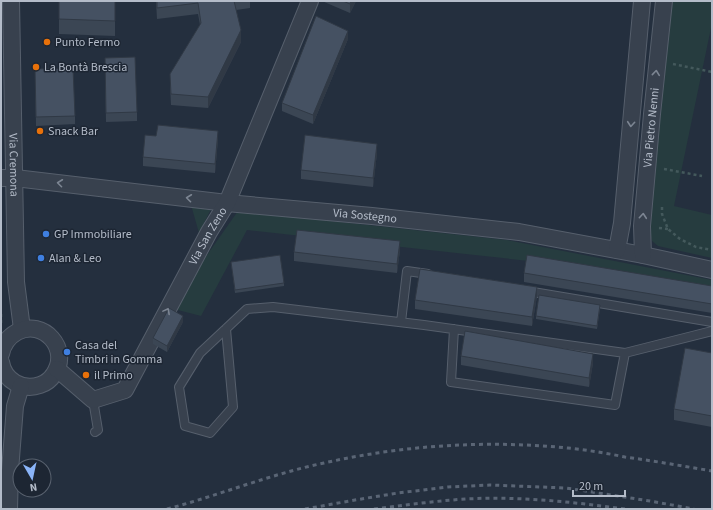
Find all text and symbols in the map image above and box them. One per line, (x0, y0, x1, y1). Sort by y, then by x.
place label: Punto Fermo (55, 34, 120, 51)
marker: Punto Fermo (42, 37, 52, 47)
place label: La Bontà Brescia (44, 59, 127, 76)
marker: La Bontà Brescia (31, 62, 41, 72)
one-way arrow (651, 70, 660, 76)
street label: Via Pietro Nenni (639, 87, 664, 168)
one-way arrow (627, 120, 636, 127)
place label: Snack Bar (48, 123, 99, 140)
marker: Snack Bar (35, 126, 45, 136)
street label: Via Cremona (4, 133, 22, 197)
one-way arrow (56, 179, 63, 188)
one-way arrow (186, 194, 192, 203)
street label: Via San Zeno (185, 204, 232, 268)
street label: Via Sostegno (332, 205, 398, 228)
one-way arrow (638, 213, 647, 219)
place label: GP Immobiliare (54, 226, 132, 243)
marker: GP Immobiliare (41, 229, 51, 239)
place label: Alan & Leo (49, 250, 101, 267)
marker: Alan & Leo (36, 253, 46, 263)
one-way arrow (162, 308, 170, 315)
place label: Casa del Timbri in Gomma (75, 337, 162, 368)
marker: Casa del Timbri in Gomma (62, 347, 72, 357)
place label: il Primo (94, 367, 133, 384)
marker: il Primo (81, 370, 91, 380)
north arrow (12, 458, 52, 498)
scale bar (573, 472, 625, 498)
text: 20 m (579, 478, 603, 495)
text: N (29, 479, 38, 495)

